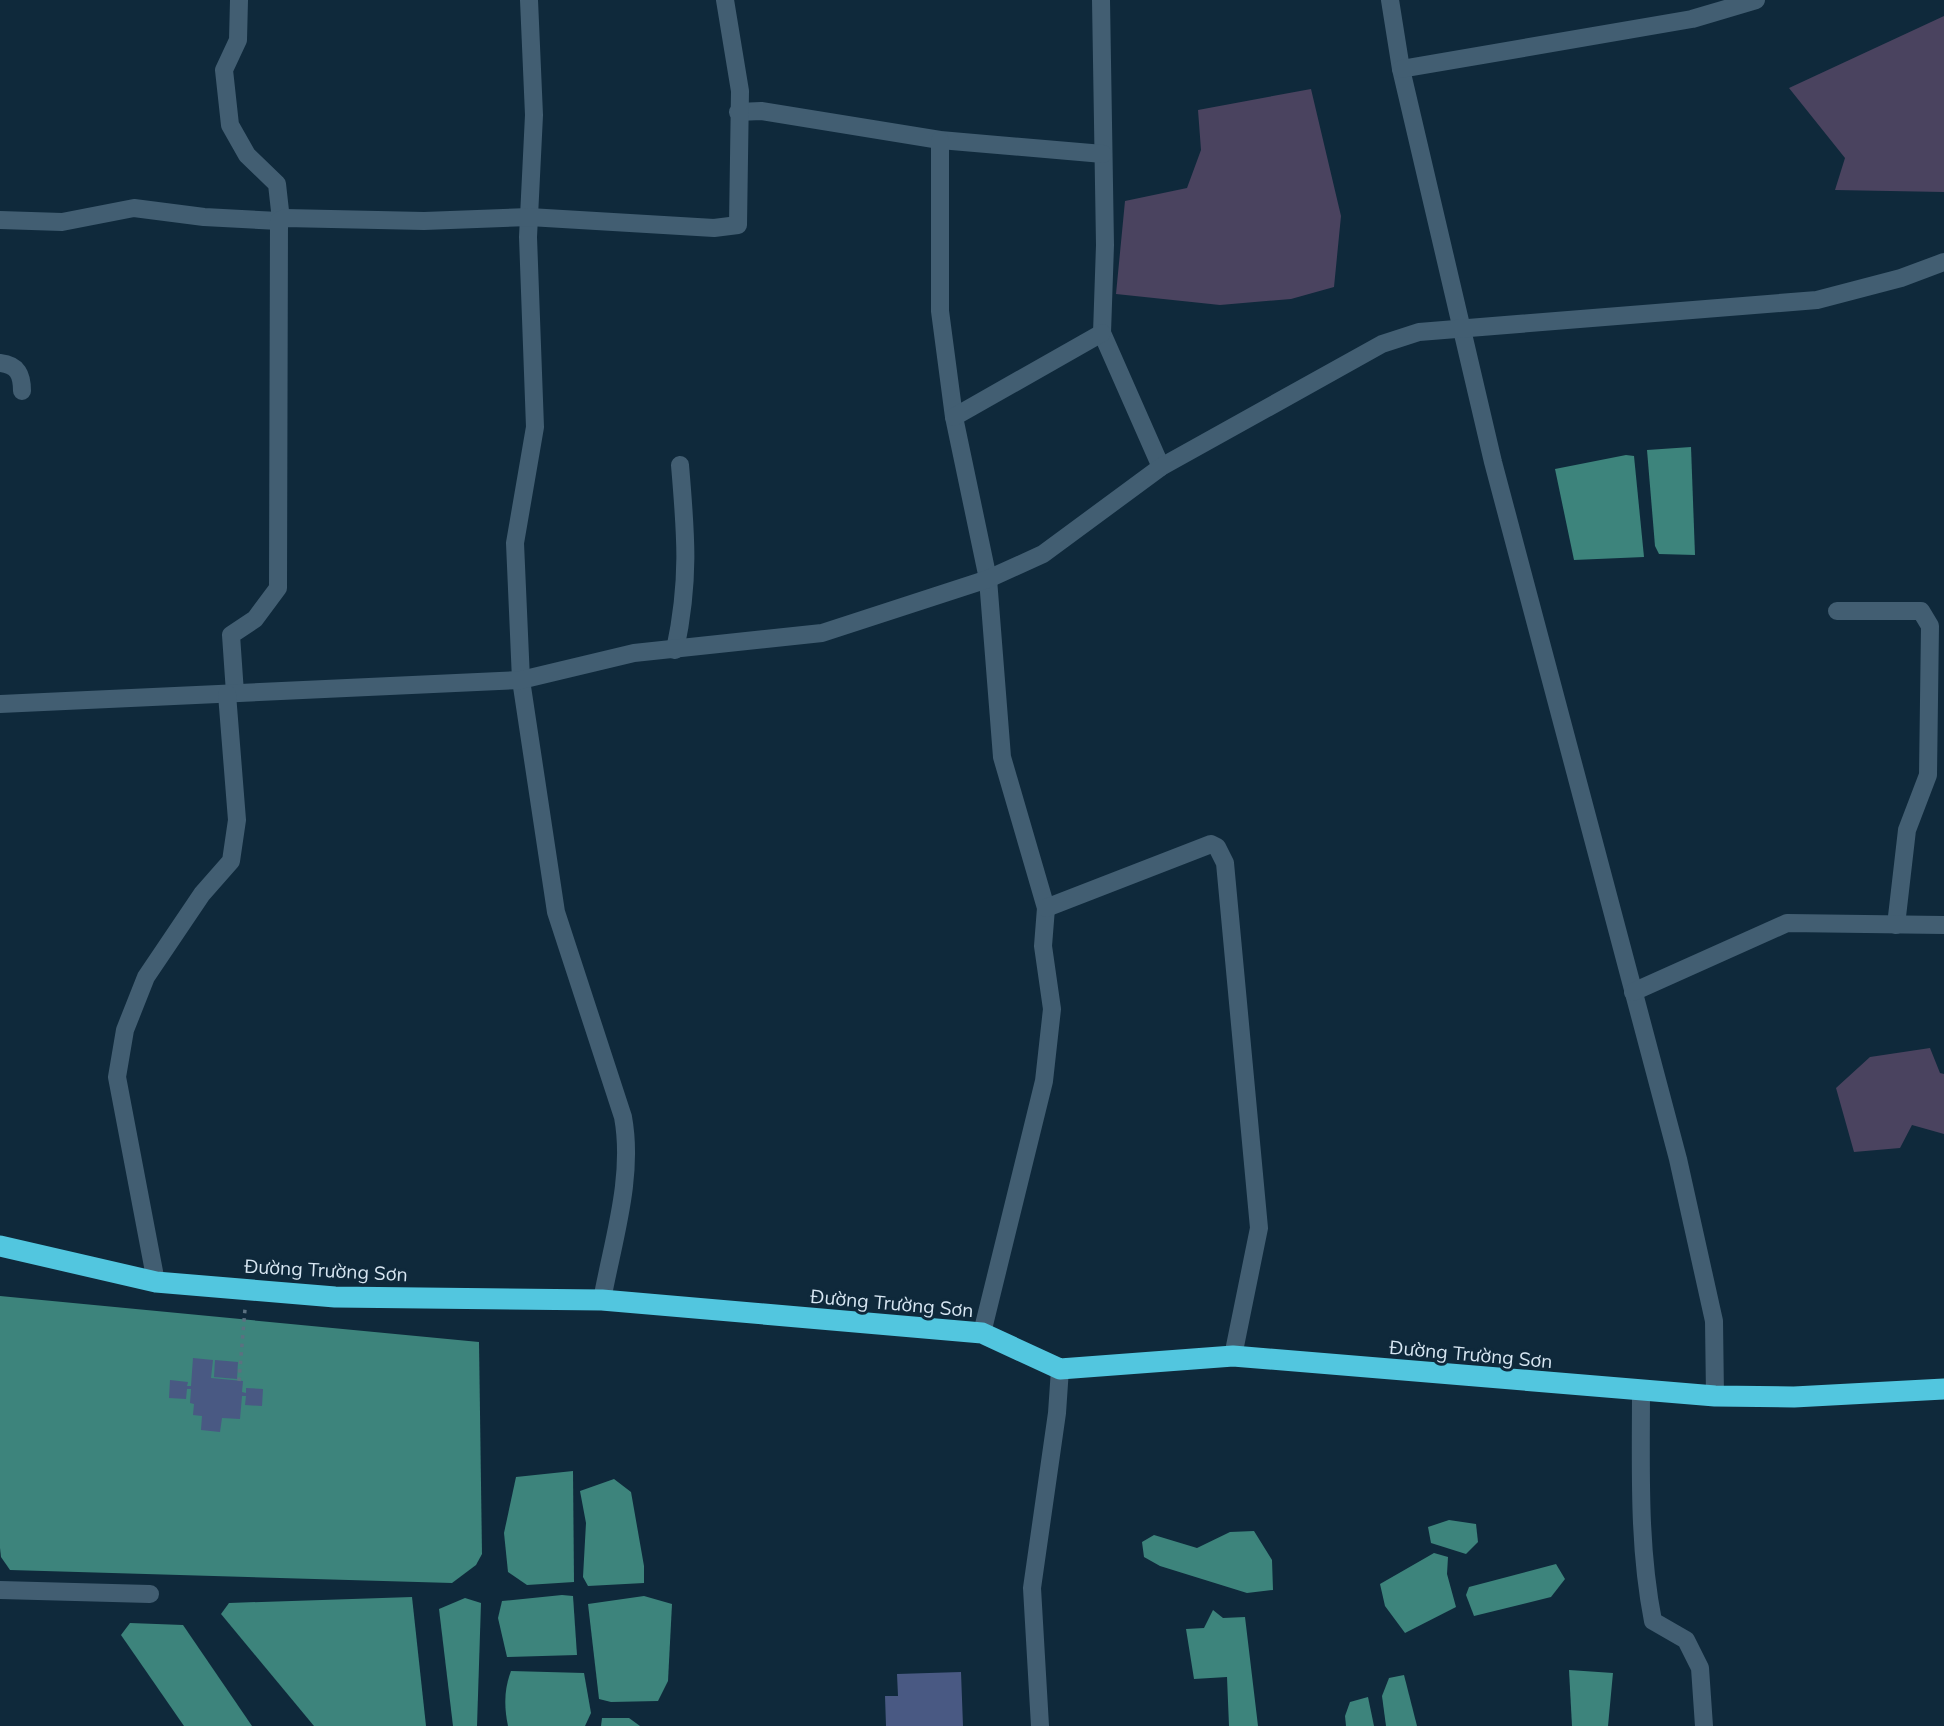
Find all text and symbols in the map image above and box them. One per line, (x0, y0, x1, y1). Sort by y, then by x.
street label: Đường Trường Sơn (244, 1254, 408, 1286)
street label: Đường Trường Sơn (809, 1284, 975, 1322)
street label: Đường Trường Sơn (1388, 1335, 1554, 1373)

